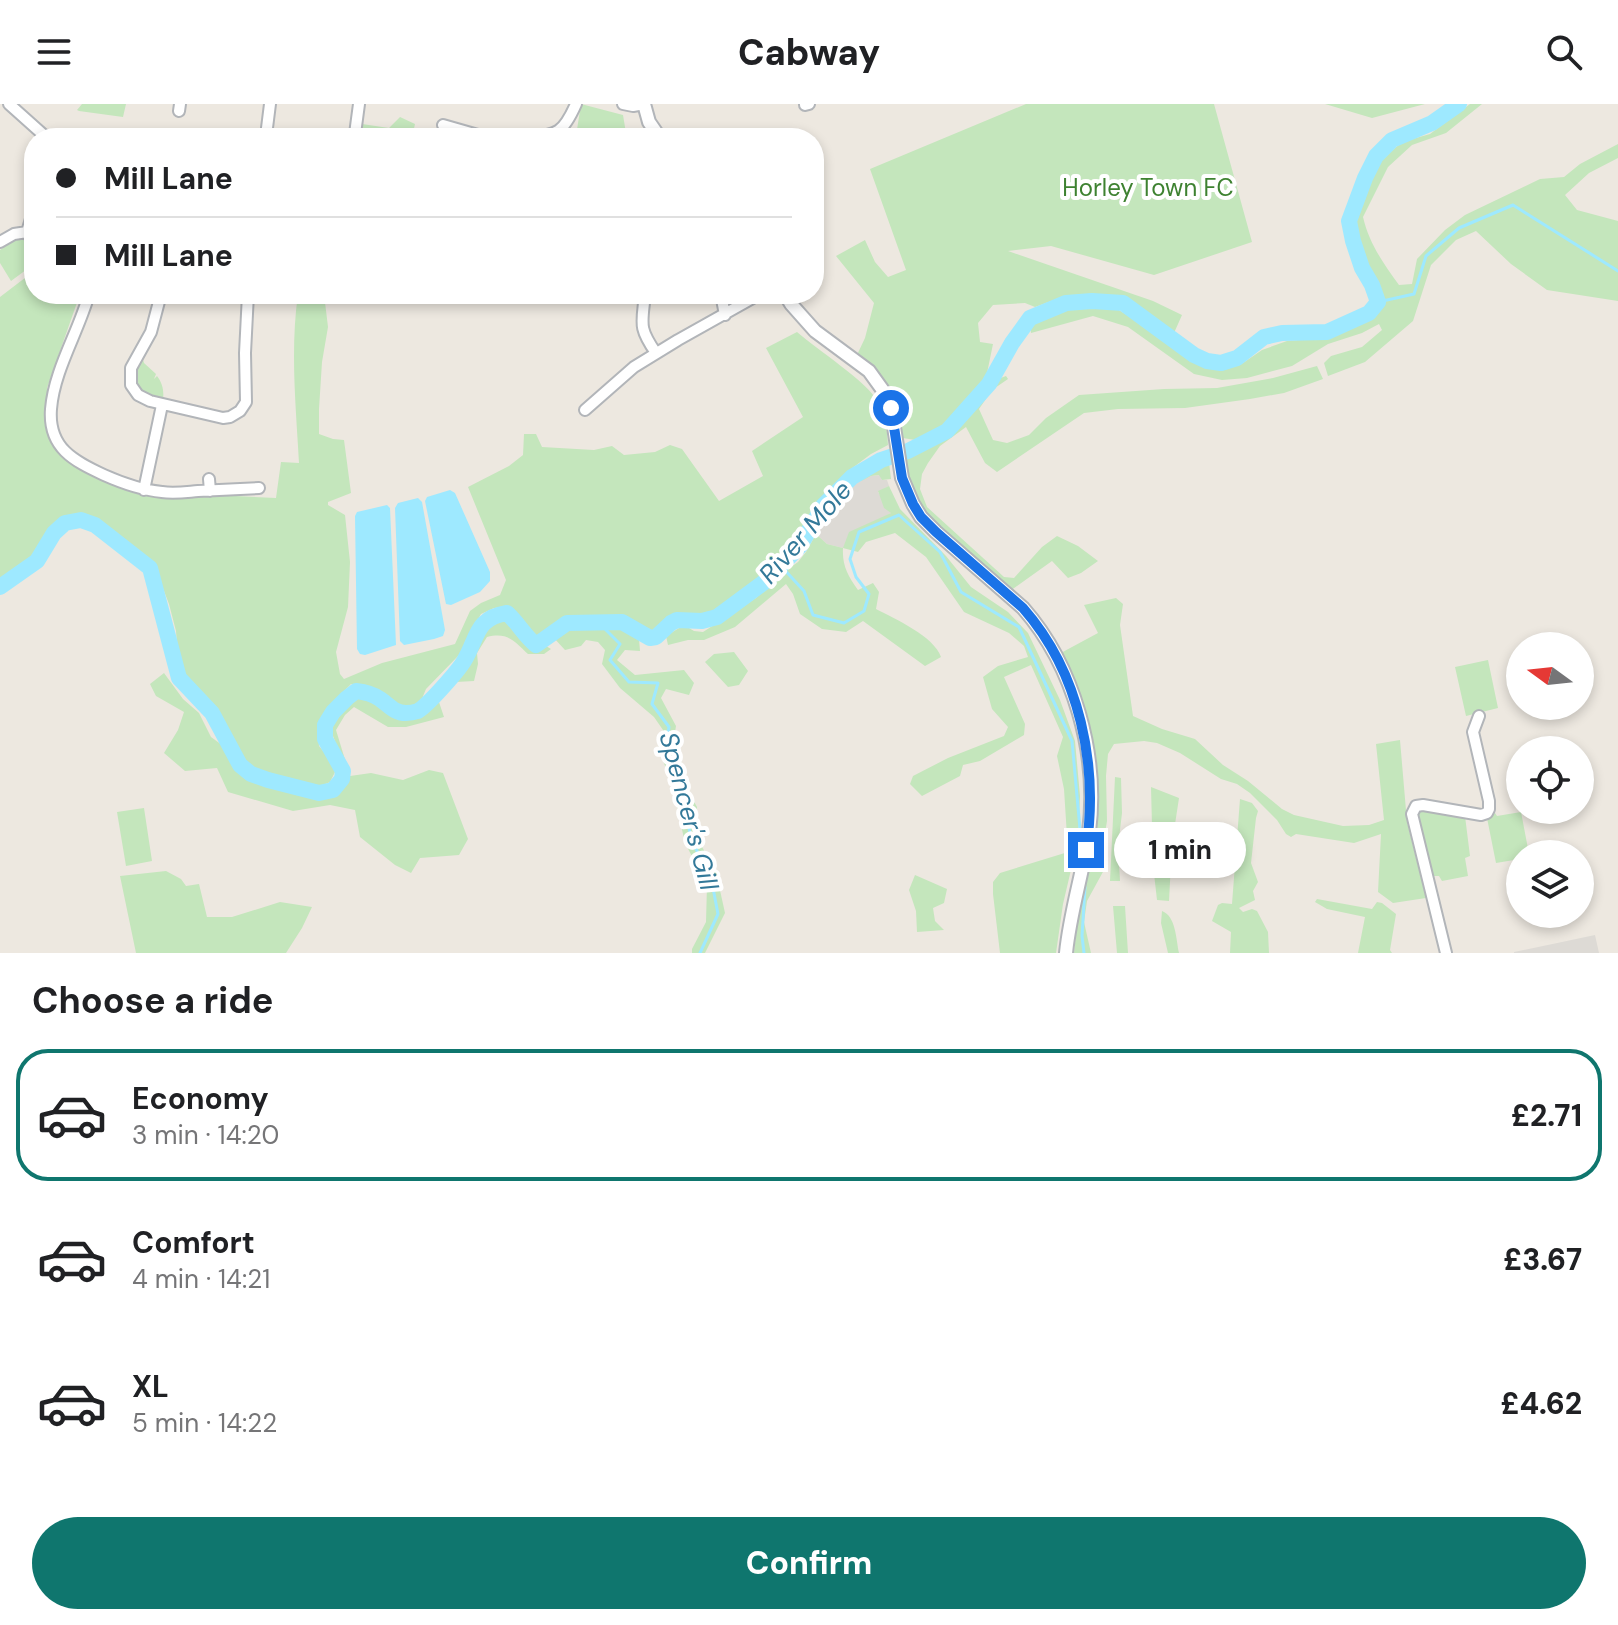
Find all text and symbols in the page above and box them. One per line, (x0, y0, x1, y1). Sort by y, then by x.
text: Cabway (738, 29, 880, 76)
icon: menu (32, 30, 76, 74)
icon: search (1542, 30, 1586, 74)
text: Mill Lane (104, 159, 233, 198)
park label: Horley Town FC (1062, 172, 1234, 203)
text: Mill Lane (104, 236, 233, 275)
route start (873, 390, 909, 426)
water label: River Mole (751, 474, 859, 590)
north arrow (1506, 632, 1594, 720)
map controls (1506, 632, 1594, 928)
water label: Spencer's Gill (652, 728, 727, 895)
button: locate (1506, 736, 1594, 824)
callout: 1 min (1114, 822, 1246, 878)
route end (1068, 832, 1104, 868)
text: 1 min (1148, 833, 1212, 867)
button: layers (1506, 840, 1594, 928)
text: Choose a ride (32, 977, 273, 1024)
icon: car (36, 1079, 108, 1151)
text: Economy (132, 1079, 269, 1118)
text: £2.71 (1511, 1096, 1582, 1135)
text: 3 min · 14:20 (132, 1118, 279, 1152)
icon: car (36, 1223, 108, 1295)
text: Comfort (132, 1223, 255, 1262)
text: £3.67 (1503, 1240, 1582, 1279)
text: 4 min · 14:21 (132, 1262, 270, 1296)
icon: car (36, 1367, 108, 1439)
text: XL (132, 1367, 169, 1406)
text: £4.62 (1500, 1384, 1582, 1423)
text: 5 min · 14:22 (132, 1406, 277, 1440)
button: Confirm (32, 1517, 1586, 1609)

